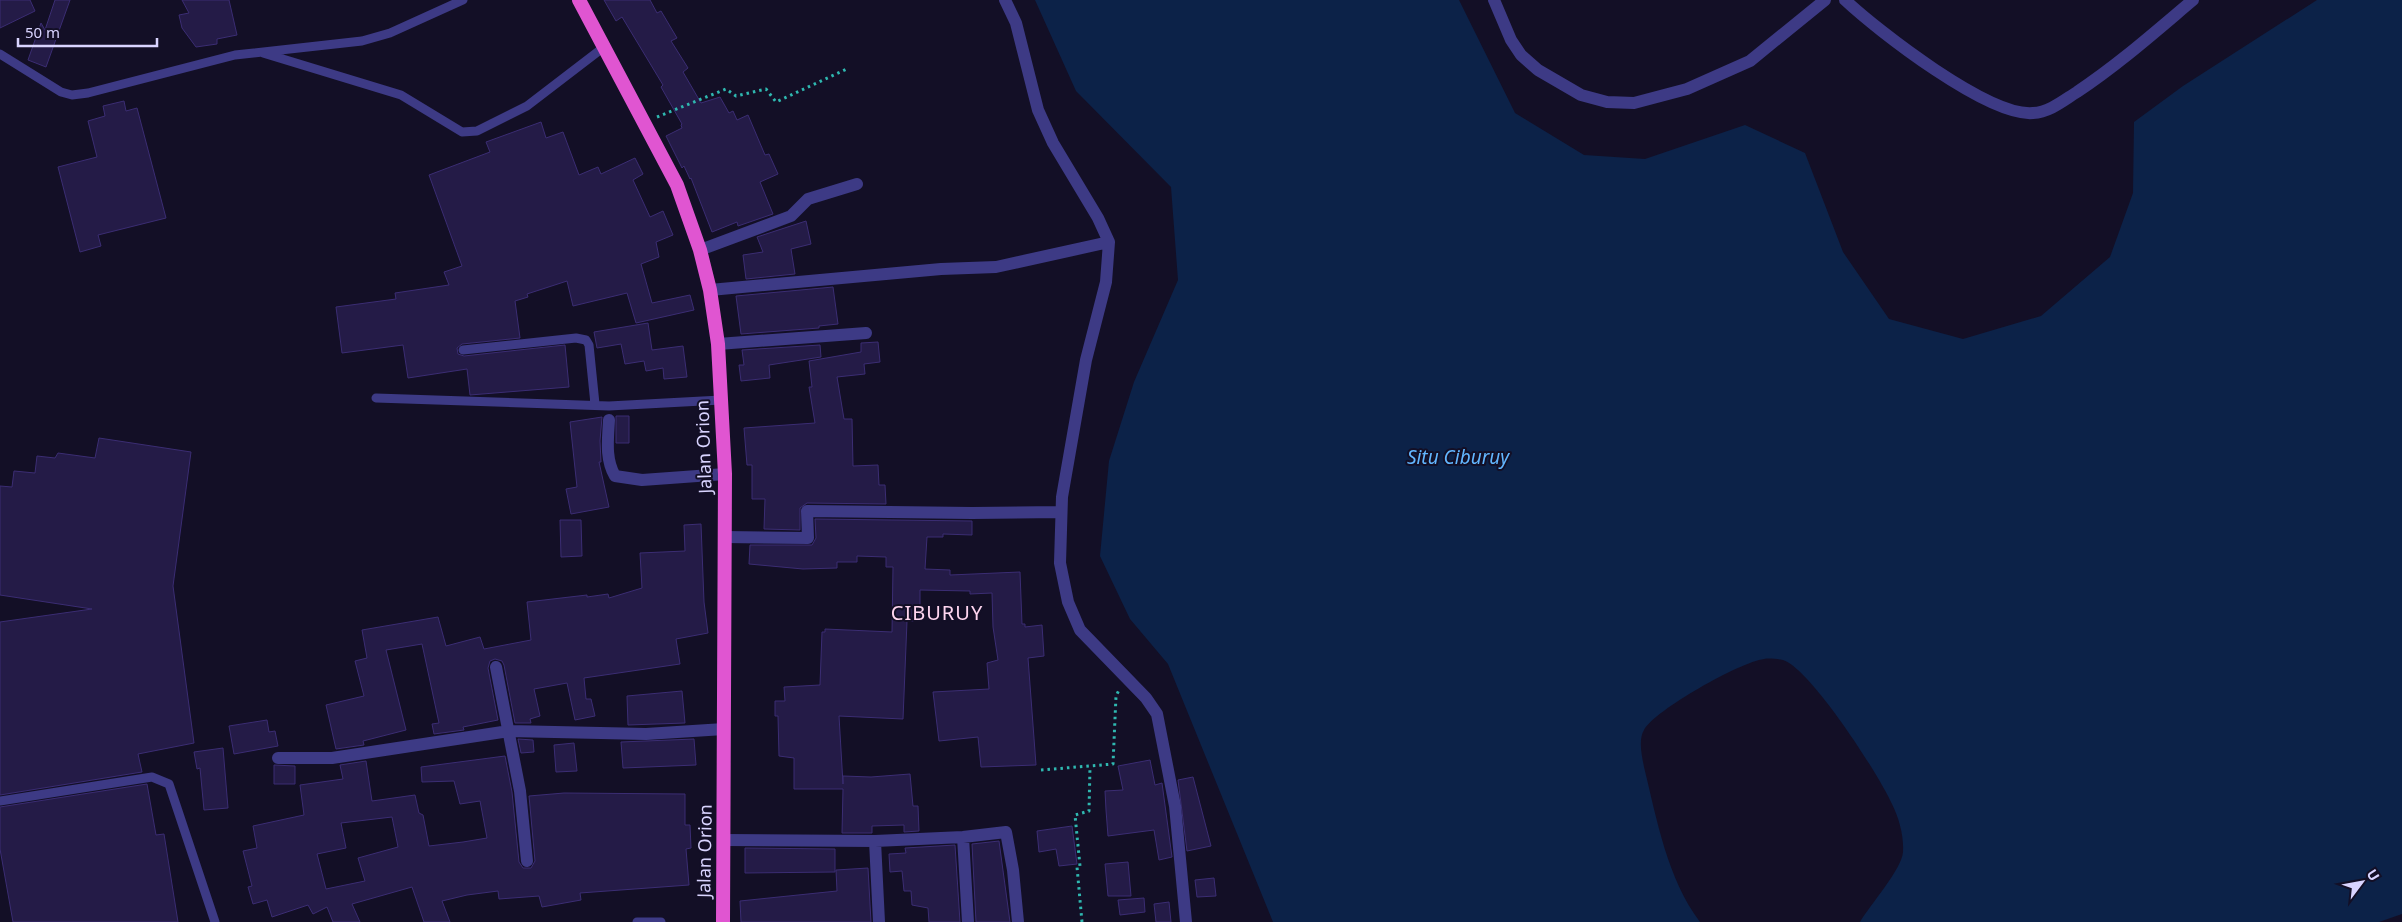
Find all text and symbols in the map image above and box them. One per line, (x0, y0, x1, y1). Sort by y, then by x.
scale bar (18, 15, 156, 47)
text: 50 m (25, 22, 60, 42)
street label: Jalan Orion (689, 400, 717, 496)
water label: Situ Ciburuy (1407, 444, 1510, 470)
district label: CIBURUY (891, 599, 983, 626)
street label: Jalan Orion (691, 804, 717, 900)
north arrow (2337, 857, 2387, 907)
text: U (2363, 865, 2384, 884)

